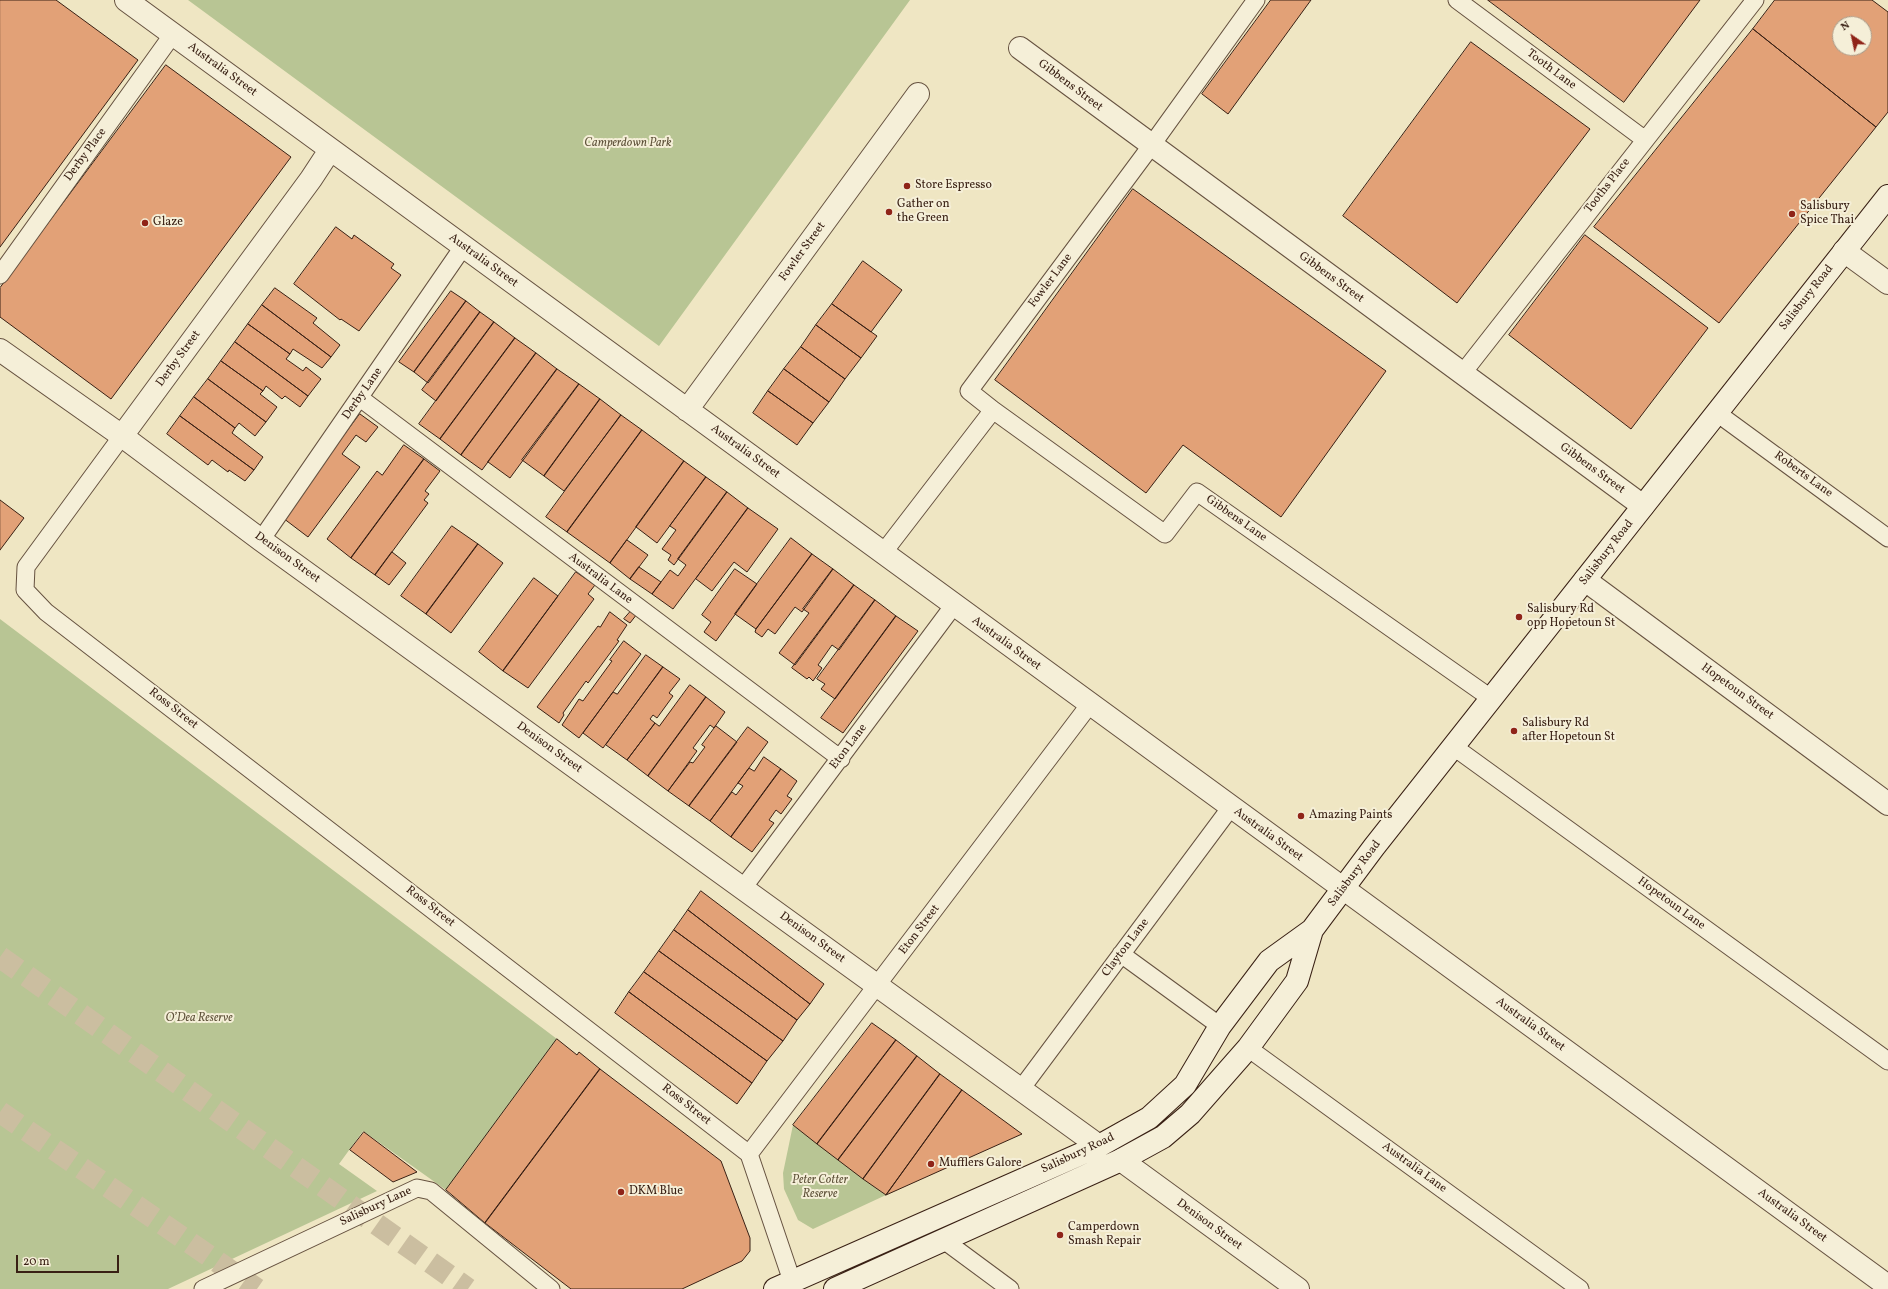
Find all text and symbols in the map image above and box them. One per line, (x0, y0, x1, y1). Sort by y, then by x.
north arrow (1832, 16, 1872, 56)
text: N (1838, 18, 1853, 35)
street label: Australia Street (184, 40, 260, 100)
street label: Tooth Lane (1523, 47, 1579, 93)
street label: Gibbens Street (1035, 57, 1105, 115)
street label: Derby Place (62, 126, 110, 184)
park label: Camperdown Park (584, 137, 672, 151)
street label: Tooths Place (1582, 156, 1634, 216)
place label: Store Espresso (915, 179, 992, 193)
marker: Store Espresso (902, 181, 912, 191)
place label: Gather on the Green (897, 198, 950, 226)
place label: Salisbury Spice Thai (1800, 200, 1854, 228)
marker: Gather on the Green (884, 207, 894, 217)
marker: Salisbury Spice Thai (1787, 209, 1797, 219)
place label: Glaze (153, 216, 183, 230)
marker: Glaze (140, 218, 150, 228)
street label: Fowler Street (777, 220, 829, 284)
street label: Australia Street (445, 231, 521, 291)
street label: Gibbens Street (1296, 249, 1366, 307)
street label: Fowler Lane (1026, 251, 1076, 311)
street label: Salisbury Road (1777, 262, 1837, 334)
street label: Derby Street (154, 328, 204, 390)
street label: Derby Lane (340, 365, 386, 423)
street label: Australia Street (707, 422, 783, 482)
street label: Gibbens Street (1557, 440, 1627, 498)
street label: Roberts Lane (1771, 449, 1835, 501)
street label: Gibbens Lane (1203, 493, 1269, 545)
street label: Salisbury Road (1577, 517, 1637, 589)
street label: Denison Street (251, 529, 323, 587)
street label: Australia Lane (565, 550, 635, 608)
place label: Salisbury Rd opp Hopetoun St (1527, 603, 1615, 631)
marker: Salisbury Rd opp Hopetoun St (1514, 612, 1524, 622)
street label: Australia Street (968, 614, 1044, 674)
street label: Hopetoun Street (1698, 661, 1776, 723)
street label: Ross Street (146, 685, 200, 733)
place label: Salisbury Rd after Hopetoun St (1522, 717, 1615, 745)
street label: Denison Street (513, 719, 585, 777)
street label: Eton Lane (827, 722, 871, 772)
marker: Salisbury Rd after Hopetoun St (1509, 726, 1519, 736)
street label: Australia Street (1230, 805, 1306, 865)
place label: Amazing Paints (1309, 809, 1392, 823)
marker: Amazing Paints (1296, 811, 1306, 821)
street label: Salisbury Road (1325, 838, 1385, 910)
street label: Hopetoun Lane (1634, 875, 1708, 933)
street label: Ross Street (403, 883, 457, 931)
street label: Eton Street (897, 902, 943, 958)
street label: Denison Street (776, 909, 848, 967)
street label: Clayton Lane (1099, 916, 1153, 980)
street label: Australia Street (1492, 995, 1568, 1055)
park label: O’Dea Reserve (165, 1012, 233, 1026)
street label: Ross Street (659, 1081, 713, 1129)
street label: Salisbury Road (1039, 1131, 1117, 1177)
street label: Australia Lane (1379, 1140, 1449, 1196)
place label: Mufflers Galore (939, 1157, 1022, 1171)
marker: Mufflers Galore (926, 1159, 936, 1169)
park label: Peter Cotter Reserve (792, 1174, 848, 1202)
street label: Salisbury Lane (338, 1184, 414, 1230)
place label: DKM Blue (629, 1185, 683, 1199)
street label: Australia Street (1754, 1186, 1830, 1246)
marker: DKM Blue (616, 1187, 626, 1197)
street label: Denison Street (1173, 1196, 1245, 1254)
place label: Camperdown Smash Repair (1068, 1221, 1141, 1249)
marker: Camperdown Smash Repair (1055, 1230, 1065, 1240)
scale bar (18, 1247, 121, 1273)
text: 20 m (23, 1254, 50, 1270)

